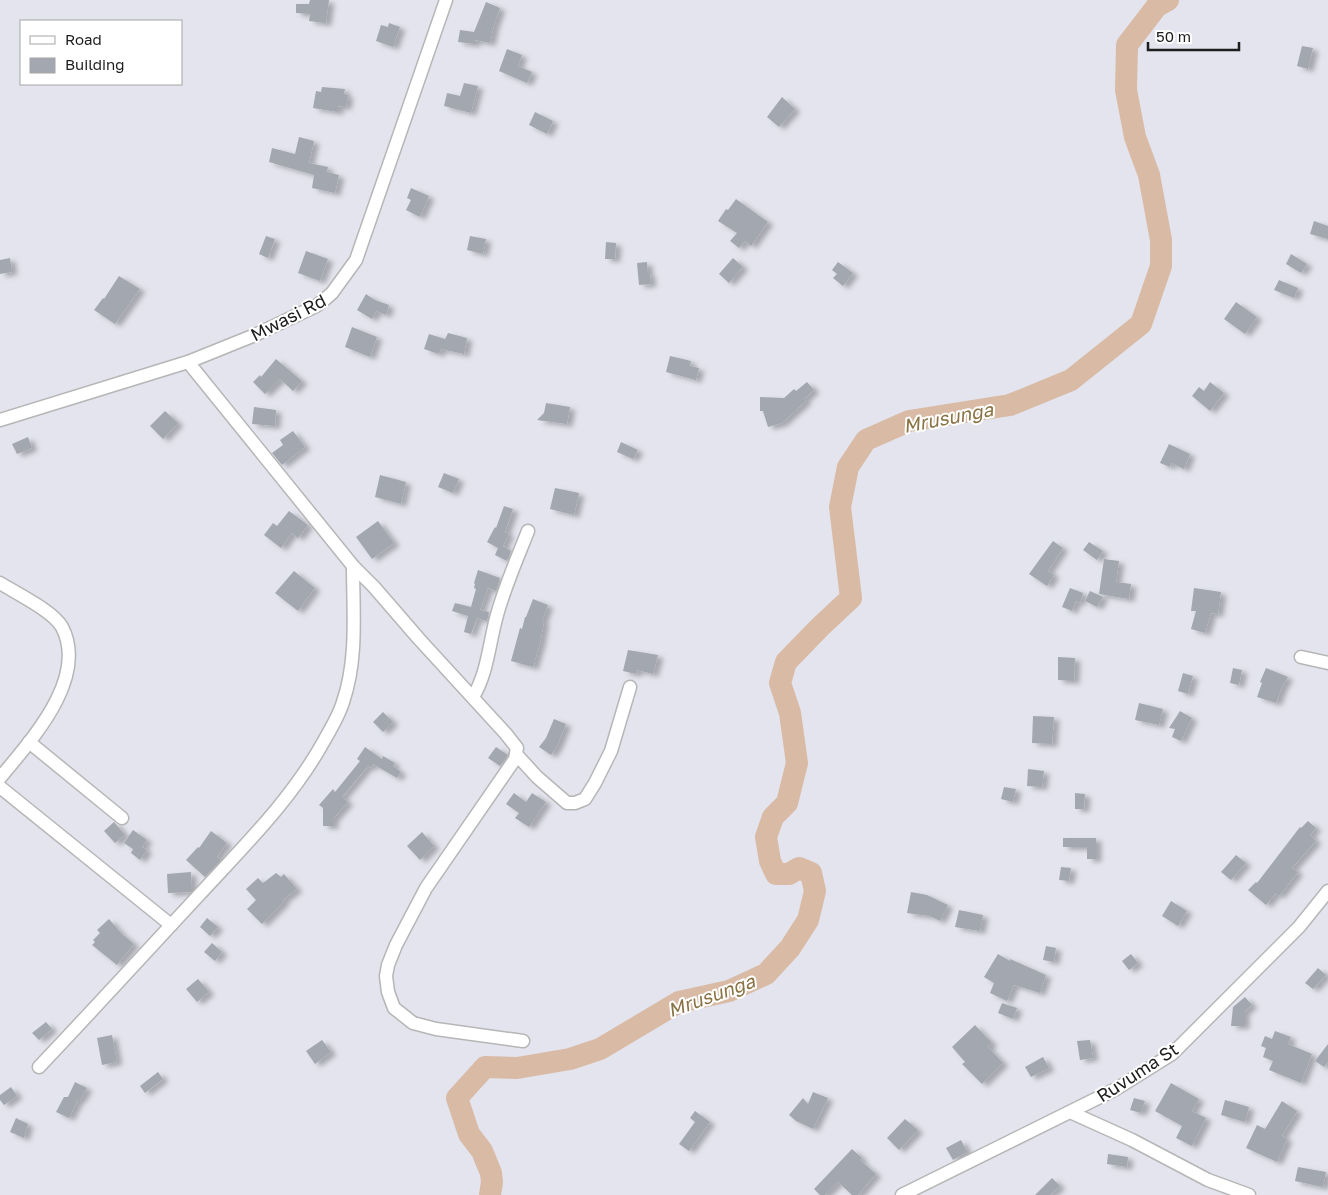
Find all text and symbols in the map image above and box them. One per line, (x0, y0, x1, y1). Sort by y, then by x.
legend (20, 20, 182, 85)
scale bar (1148, 20, 1239, 52)
text: 50 m (1156, 27, 1191, 45)
text: Road (65, 30, 102, 48)
text: Building (65, 55, 125, 73)
street label: Mwasi Rd (247, 289, 329, 345)
water label: Mrusunga (901, 397, 996, 437)
water label: Mrusunga (664, 968, 759, 1021)
street label: Ruvuma St (1092, 1038, 1182, 1106)

